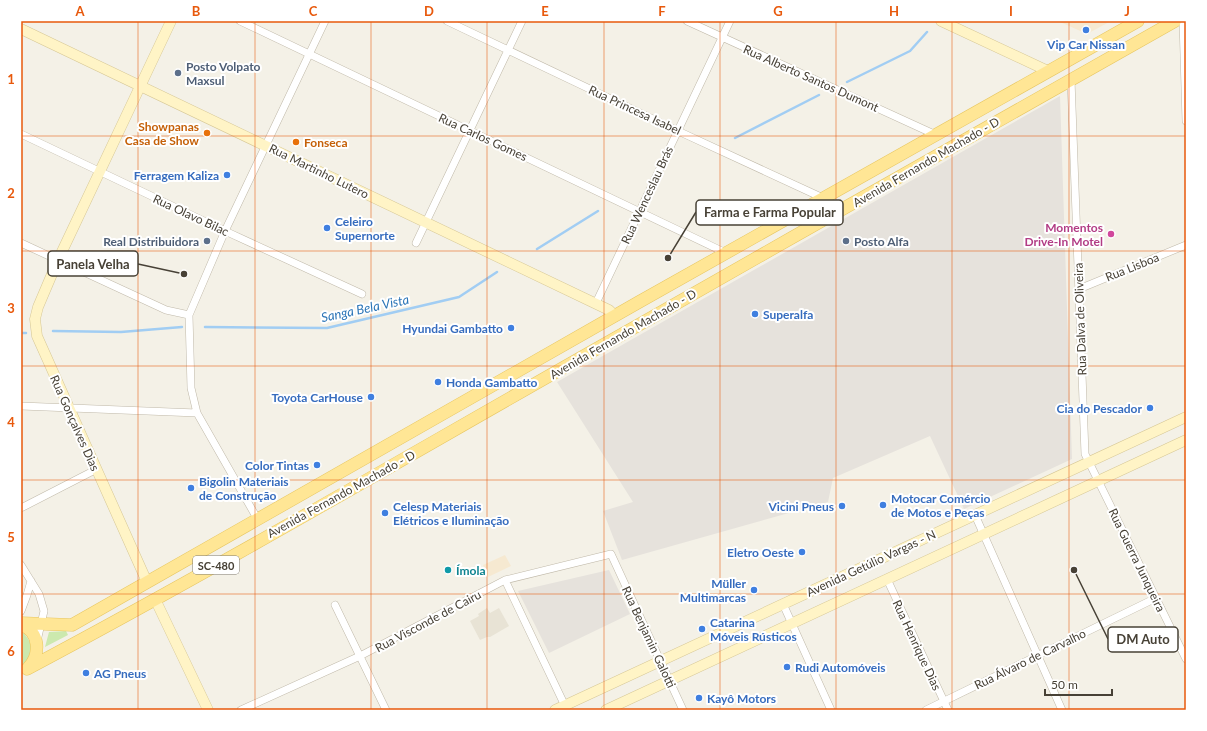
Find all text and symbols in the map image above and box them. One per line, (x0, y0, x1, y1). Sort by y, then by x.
text: A (74, 3, 85, 19)
text: B (192, 3, 201, 19)
text: C (309, 3, 318, 19)
text: D (424, 3, 434, 19)
text: E (541, 3, 549, 19)
text: F (658, 3, 666, 19)
text: G (773, 3, 783, 19)
text: H (889, 3, 899, 19)
text: I (1009, 3, 1013, 19)
text: J (1124, 3, 1130, 19)
marker: Vip Car Nissan (1081, 25, 1091, 35)
place label: Vip Car Nissan (1046, 37, 1125, 52)
street label: Rua Alberto Santos Dumont (741, 41, 882, 115)
place label: Posto Volpato Maxsul (186, 59, 261, 88)
marker: Posto Volpato Maxsul (173, 68, 183, 78)
text: 1 (7, 71, 15, 87)
street label: Rua Princesa Isabel (586, 82, 684, 138)
street label: Rua Carlos Gomes (436, 110, 530, 164)
street label: Avenida Fernando Machado - D (850, 114, 1002, 210)
place label: Showpanas Casa de Show (125, 119, 199, 148)
marker: Showpanas Casa de Show (202, 128, 212, 138)
place label: Fonseca (304, 135, 347, 150)
marker: Fonseca (291, 137, 301, 147)
street label: Rua Martinho Lutero (267, 140, 371, 202)
street label: Rua Wenceslau Brás (618, 144, 676, 246)
place label: Ferragem Kaliza (134, 168, 219, 183)
marker: Ferragem Kaliza (222, 170, 232, 180)
text: 2 (7, 185, 15, 201)
street label: Rua Olavo Bilac (151, 191, 232, 239)
callout: Farma e Farma Popular (696, 200, 843, 225)
text: Farma e Farma Popular (704, 204, 836, 220)
place label: Celeiro Supernorte (335, 214, 395, 243)
place label: Momentos Drive-In Motel (1025, 220, 1103, 249)
marker: Celeiro Supernorte (322, 223, 332, 233)
marker: Momentos Drive-In Motel (1106, 229, 1116, 239)
place label: Real Distribuidora (103, 234, 199, 249)
place label: Posto Alfa (854, 234, 909, 249)
marker: Real Distribuidora (202, 236, 212, 246)
marker: Posto Alfa (841, 236, 851, 246)
street label: Rua Lisboa (1103, 249, 1161, 285)
callout: Panela Velha (48, 251, 138, 276)
text: Panela Velha (56, 256, 130, 272)
street label: Rua Dalva de Oliveira (1071, 262, 1089, 376)
street label: Avenida Fernando Machado - D (547, 286, 699, 382)
water label: Sanga Bela Vista (320, 291, 411, 325)
text: 3 (7, 300, 15, 316)
place label: Superalfa (763, 307, 813, 322)
marker: Superalfa (750, 309, 760, 319)
place label: Hyundai Gambatto (402, 321, 503, 336)
marker: Hyundai Gambatto (506, 323, 516, 333)
street label: Rua Gonçalves Dias (47, 373, 103, 473)
place label: Honda Gambatto (446, 375, 538, 390)
marker: Honda Gambatto (433, 377, 443, 387)
place label: Toyota CarHouse (271, 390, 364, 405)
marker: Toyota CarHouse (366, 392, 376, 402)
place label: Cia do Pescador (1057, 401, 1143, 416)
marker: Cia do Pescador (1145, 403, 1155, 413)
text: 4 (7, 414, 15, 430)
street label: Avenida Fernando Machado - D (264, 447, 418, 541)
place label: Color Tintas (245, 458, 309, 473)
marker: Color Tintas (312, 460, 322, 470)
place label: Bigolin Materiais de Construção (199, 474, 289, 503)
marker: Bigolin Materiais de Construção (186, 483, 196, 493)
place label: Motocar Comércio de Motos e Peças (891, 491, 991, 520)
place label: Celesp Materiais Elétricos e Iluminação (393, 499, 509, 528)
place label: Vicini Pneus (768, 499, 834, 514)
marker: Motocar Comércio de Motos e Peças (878, 500, 888, 510)
marker: Vicini Pneus (837, 501, 847, 511)
street label: Rua Guerra Junqueira (1105, 506, 1169, 614)
marker: Celesp Materiais Elétricos e Iluminação (380, 508, 390, 518)
street label: Avenida Getúlio Vargas - N (804, 526, 938, 600)
text: 5 (7, 529, 15, 545)
place label: Eletro Oeste (727, 545, 795, 560)
marker: Eletro Oeste (797, 547, 807, 557)
road number: SC-480 (193, 556, 239, 574)
place label: Ímola (456, 563, 485, 578)
marker: Ímola (443, 565, 453, 575)
place label: Müller Multimarcas (680, 576, 747, 605)
street label: Rua Benjamin Galotti (619, 584, 679, 690)
marker: Müller Multimarcas (749, 585, 759, 595)
street label: Rua Visconde de Cairu (372, 587, 484, 655)
street label: Rua Henrique Dias (889, 597, 945, 693)
place label: Catarina Móveis Rústicos (710, 615, 797, 644)
marker: Catarina Móveis Rústicos (697, 624, 707, 634)
street label: Rua Álvaro de Carvalho (972, 625, 1088, 693)
callout: DM Auto (1108, 627, 1178, 652)
text: DM Auto (1116, 631, 1170, 647)
text: 6 (7, 643, 15, 659)
place label: Rudi Automóveis (795, 660, 886, 675)
marker: Rudi Automóveis (782, 662, 792, 672)
place label: AG Pneus (93, 666, 146, 681)
marker: AG Pneus (81, 668, 91, 678)
scale bar (1045, 671, 1112, 697)
text: 50 m (1051, 677, 1078, 692)
place label: Kayô Motors (707, 691, 776, 706)
marker: Kayô Motors (694, 693, 704, 703)

